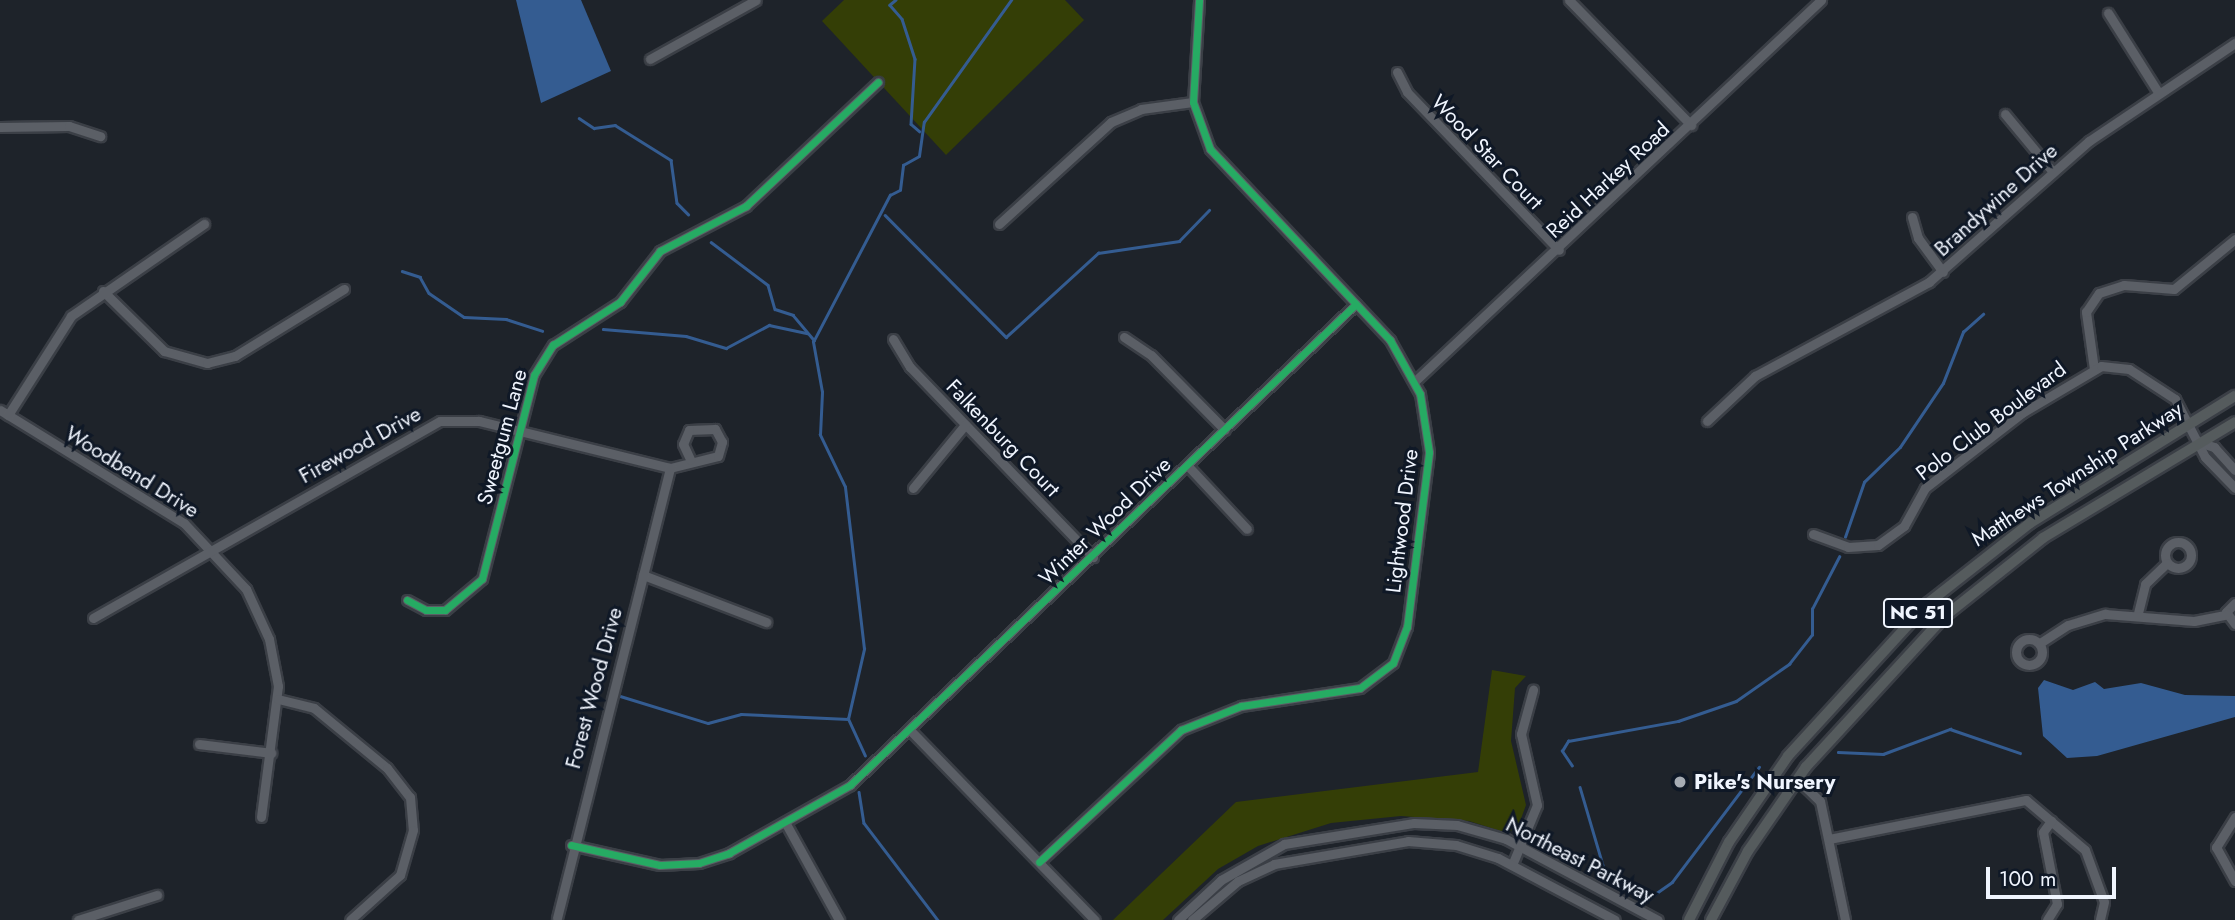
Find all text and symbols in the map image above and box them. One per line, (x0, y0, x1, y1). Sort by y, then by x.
street label: Wood Star Court (1426, 89, 1548, 215)
street label: Reid Harkey Road (1541, 117, 1675, 243)
street label: Brandywine Drive (1929, 138, 2063, 262)
street label: Polo Club Boulevard (1911, 356, 2071, 486)
street label: Sweetgum Lane (472, 367, 532, 507)
street label: Falkenburg Court (941, 374, 1065, 502)
street label: Matthews Township Parkway (1967, 396, 2187, 552)
street label: Firewood Drive (295, 401, 425, 489)
street label: Woodbend Drive (61, 421, 203, 523)
street label: Lightwood Drive (1381, 448, 1423, 594)
street label: Winter Wood Drive (1034, 452, 1176, 590)
road number: NC 51 (1881, 598, 1955, 628)
street label: Forest Wood Drive (560, 605, 628, 771)
place label: Pike's Nursery (1694, 769, 1835, 795)
marker: Pike's Nursery (1672, 774, 1688, 790)
street label: Northeast Parkway (1502, 812, 1658, 908)
scale bar (1990, 853, 2120, 897)
text: 100 m (1999, 864, 2056, 894)

